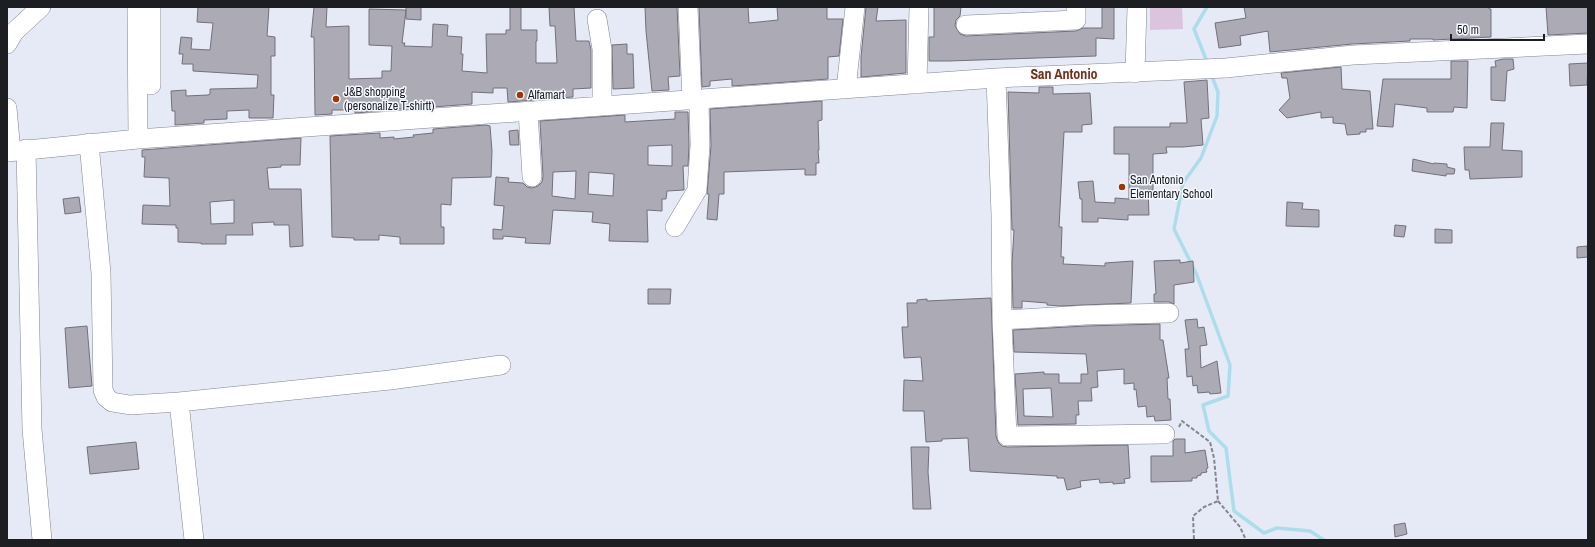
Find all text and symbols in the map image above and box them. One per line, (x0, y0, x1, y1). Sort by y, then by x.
scale bar (1451, 16, 1544, 42)
text: 50 m (1457, 22, 1479, 38)
district label: San Antonio (1030, 65, 1098, 83)
place label: J&B shopping (personalize T-shirtt) (344, 84, 435, 114)
place label: Alfamart (527, 87, 565, 103)
marker: Alfamart (515, 90, 525, 100)
marker: J&B shopping (personalize T-shirtt) (331, 94, 341, 104)
place label: San Antonio Elementary School (1130, 172, 1213, 202)
marker: San Antonio Elementary School (1117, 182, 1127, 192)

